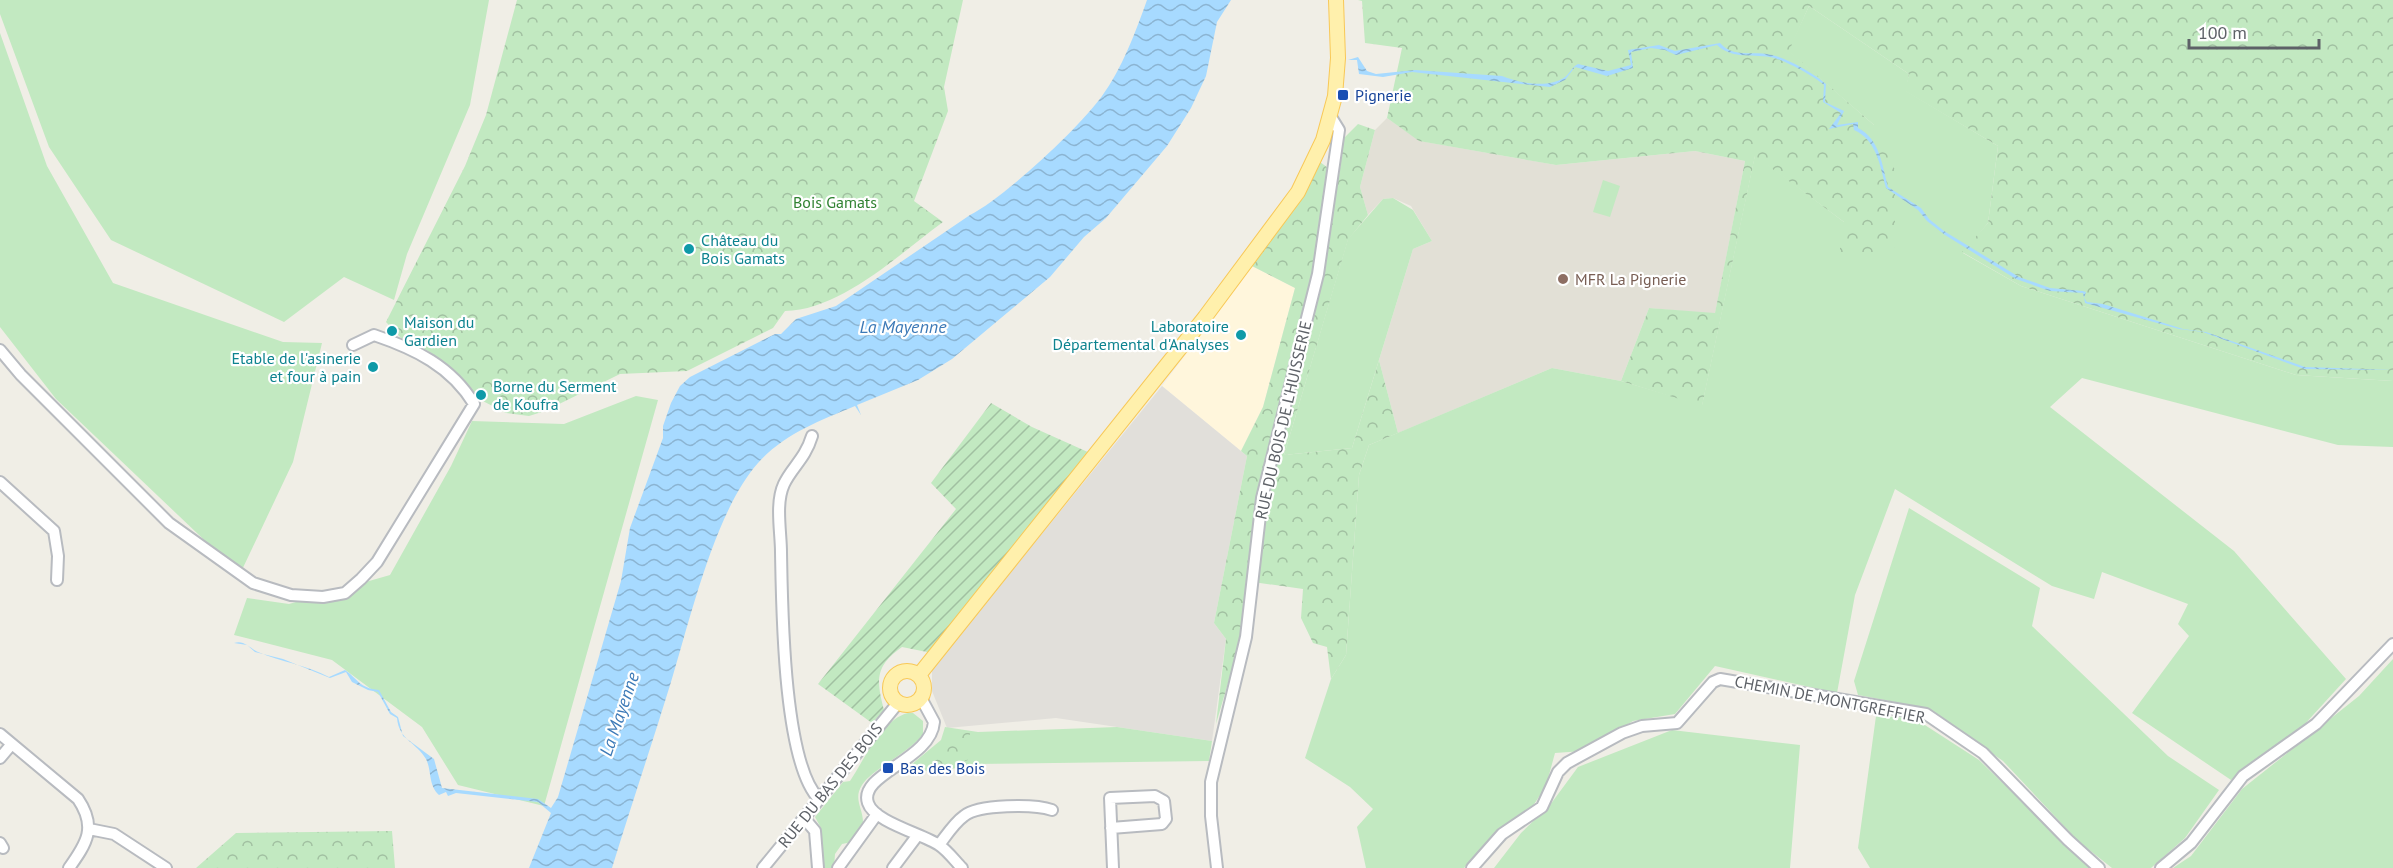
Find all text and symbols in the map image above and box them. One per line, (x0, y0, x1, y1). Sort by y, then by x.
scale bar (2189, 12, 2320, 50)
text: 100 m (2198, 21, 2247, 44)
place label: Pignerie (1355, 85, 1412, 105)
marker: Pignerie (1336, 88, 1350, 102)
park label: Bois Gamats (793, 192, 877, 212)
place label: Château du Bois Gamats (701, 230, 785, 268)
marker: Château du Bois Gamats (682, 242, 696, 256)
place label: MFR La Pignerie (1575, 269, 1686, 289)
marker: MFR La Pignerie (1556, 272, 1570, 286)
place label: Maison du Gardien (404, 312, 474, 350)
water label: La Mayenne (859, 315, 947, 338)
place label: Laboratoire Départemental d'Analyses (1052, 316, 1229, 354)
street label: RUE DU BOIS DE L'HUISSERIE (1250, 319, 1316, 521)
marker: Maison du Gardien (385, 324, 399, 338)
marker: Laboratoire Départemental d'Analyses (1234, 328, 1248, 342)
place label: Etable de l'asinerie et four à pain (231, 348, 361, 386)
marker: Etable de l'asinerie et four à pain (366, 360, 380, 374)
place label: Borne du Serment de Koufra (493, 376, 617, 414)
marker: Borne du Serment de Koufra (474, 388, 488, 402)
water label: La Mayenne (594, 668, 644, 759)
street label: CHEMIN DE MONTGREFFIER (1733, 671, 1927, 727)
street label: RUE DU BAS DES BOIS (774, 719, 886, 851)
place label: Bas des Bois (900, 758, 985, 778)
marker: Bas des Bois (881, 761, 895, 775)

